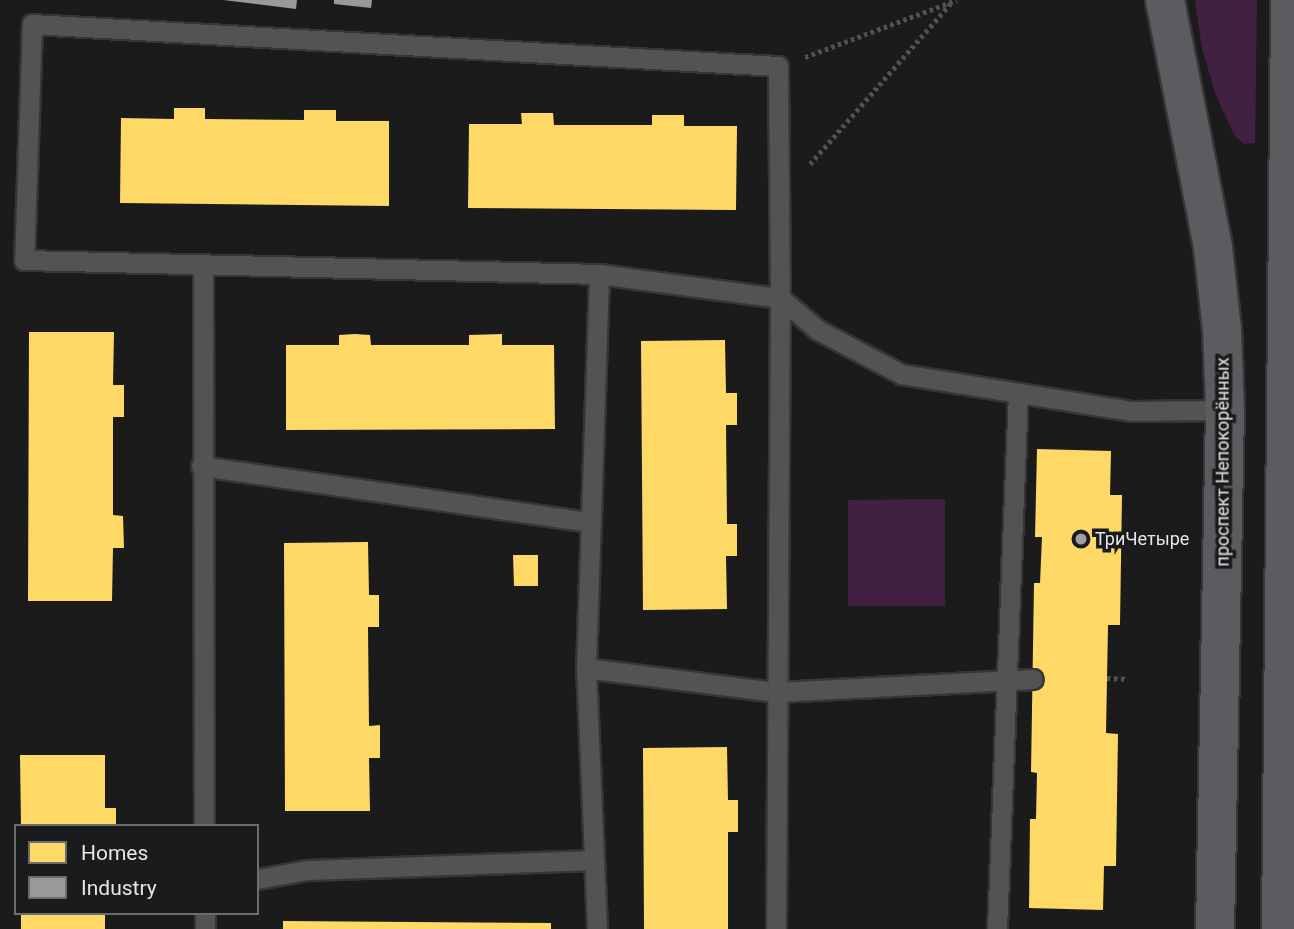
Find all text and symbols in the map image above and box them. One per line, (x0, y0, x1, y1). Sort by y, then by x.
street label: проспект Непокорённых (1212, 357, 1234, 567)
place label: ТриЧетыре (1095, 528, 1189, 550)
marker: ТриЧетыре (1073, 531, 1089, 547)
legend (14, 824, 259, 915)
text: Homes (81, 841, 148, 865)
text: Industry (81, 876, 157, 900)

